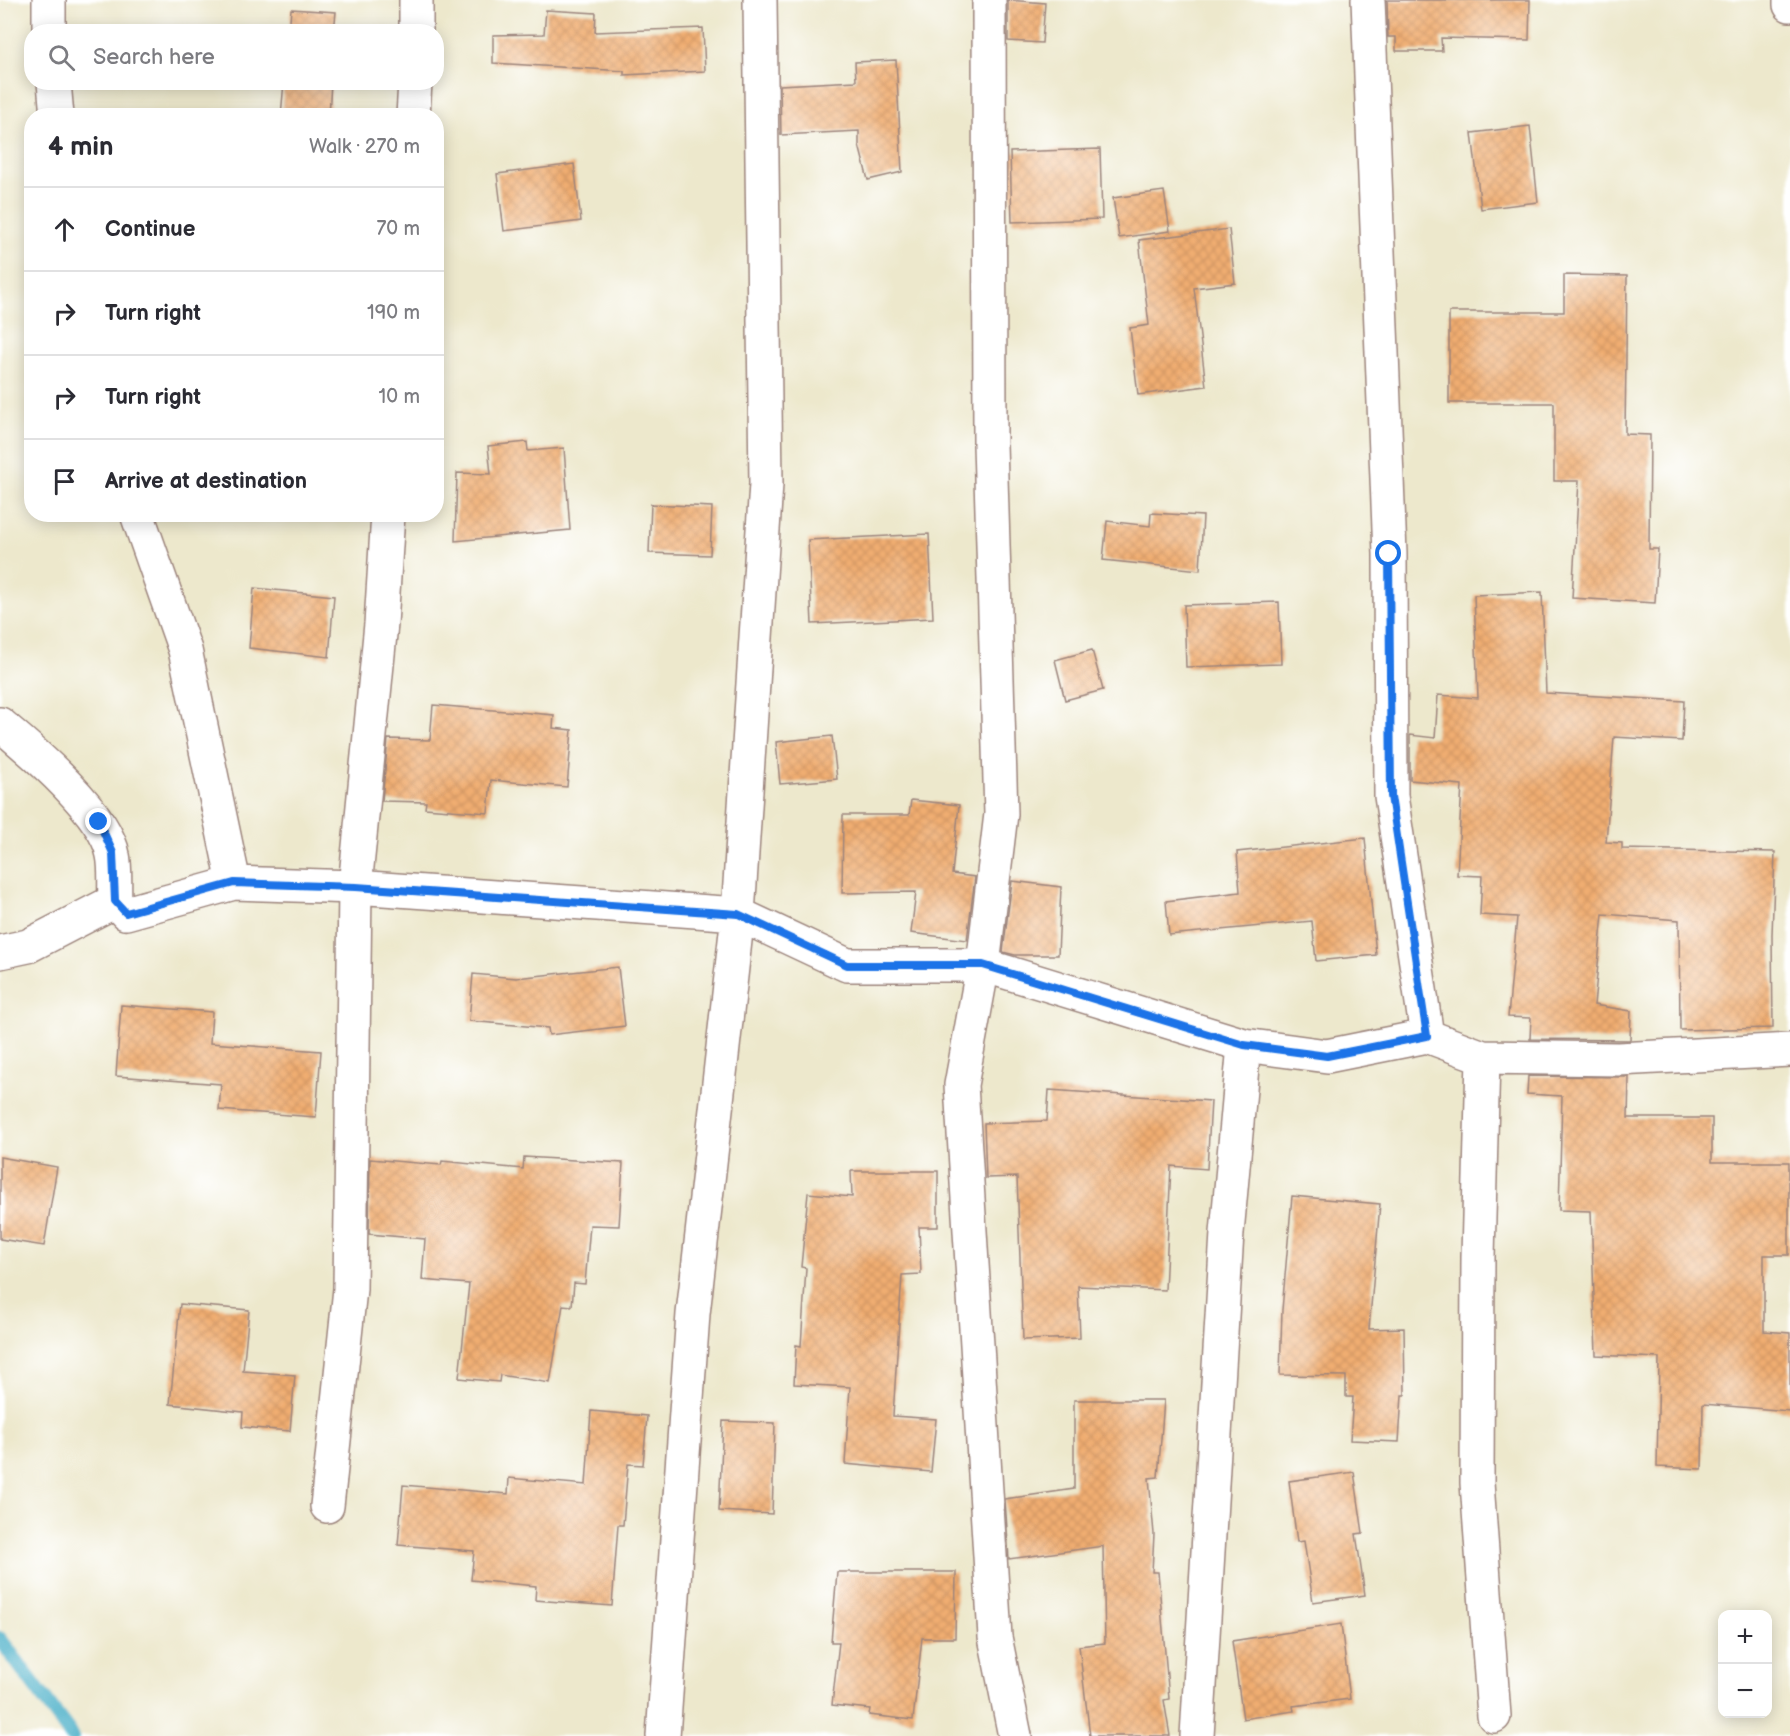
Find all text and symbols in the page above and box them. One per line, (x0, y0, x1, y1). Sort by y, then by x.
search box (24, 24, 444, 90)
icon: search (45, 41, 78, 74)
text: Search here (93, 44, 215, 71)
text: 4 min (48, 132, 113, 163)
text: Walk · 270 m (309, 135, 420, 159)
icon: ahead (48, 213, 81, 246)
text: Continue (105, 216, 195, 243)
text: 70 m (376, 217, 420, 241)
icon: right (48, 297, 81, 330)
text: Turn right (105, 300, 201, 327)
text: 190 m (367, 301, 420, 325)
icon: right (48, 381, 81, 414)
text: Turn right (105, 384, 201, 411)
text: 10 m (379, 385, 420, 409)
icon: arrive (48, 465, 81, 498)
text: Arrive at destination (105, 468, 307, 495)
route start (1375, 540, 1401, 566)
route end (85, 808, 111, 834)
map controls (1718, 1610, 1772, 1718)
button: + (1718, 1610, 1772, 1664)
button: − (1718, 1664, 1772, 1718)

